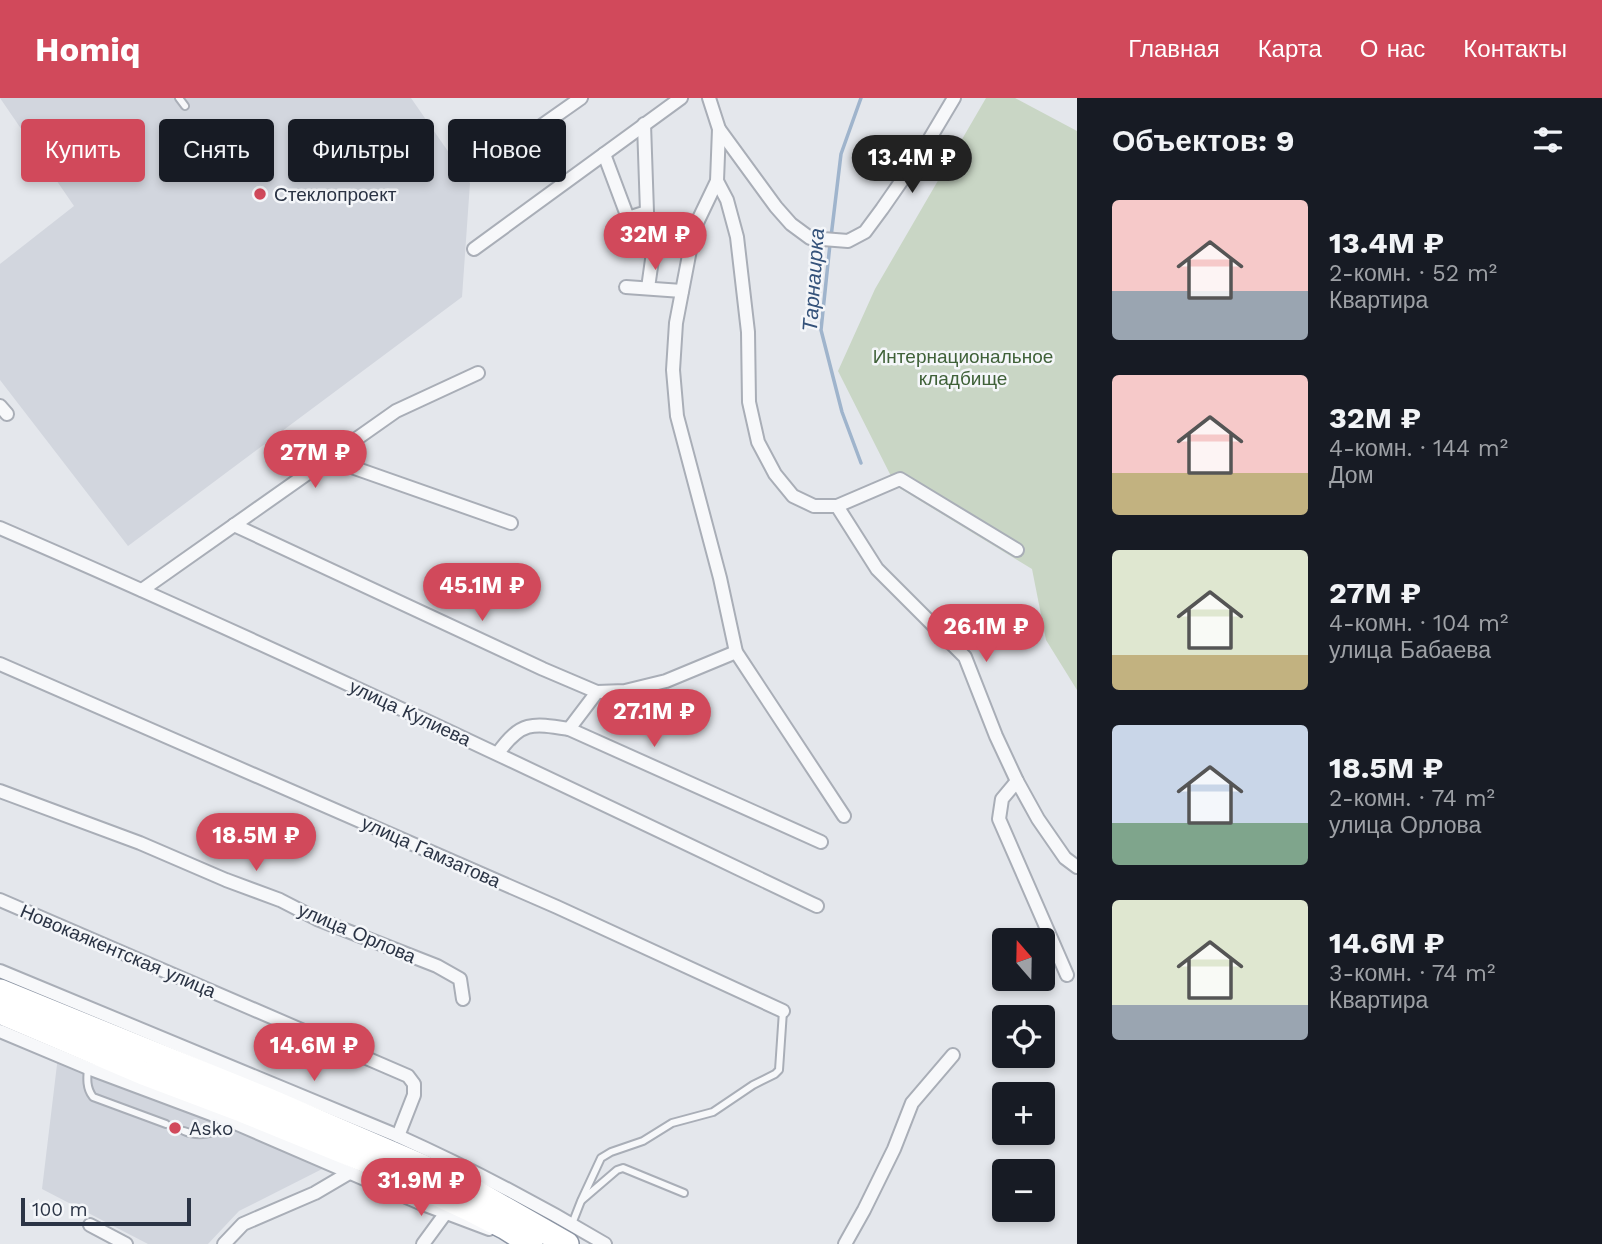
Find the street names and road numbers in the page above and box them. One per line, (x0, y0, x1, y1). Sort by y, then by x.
street label: улица Кулиева (346, 675, 475, 751)
street label: улица Гамзатова (358, 811, 504, 893)
street label: улица Орлова (295, 898, 420, 968)
street label: Новокаякентская улица (17, 899, 220, 1003)

